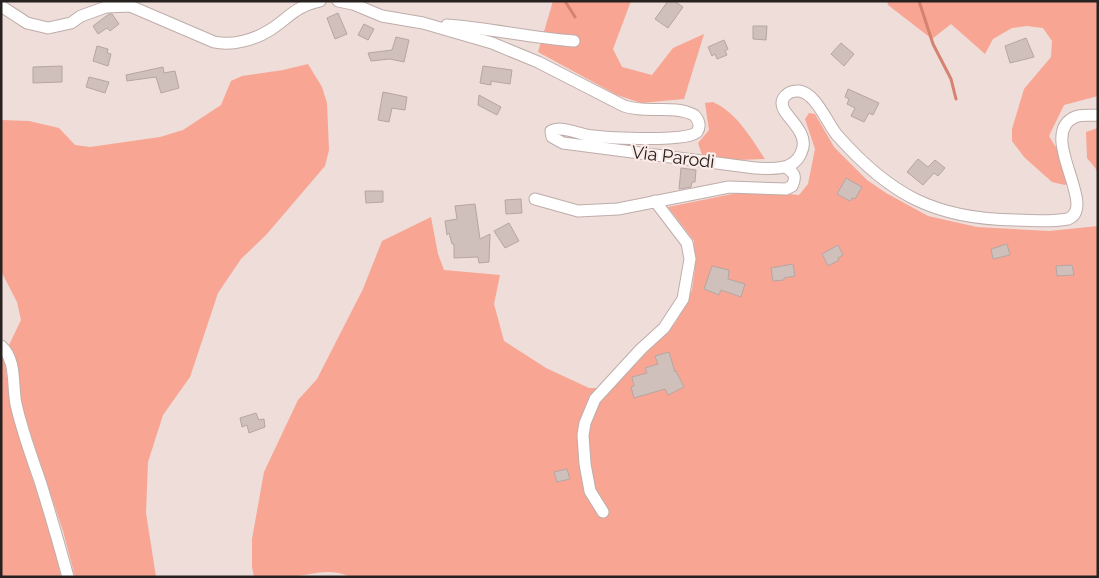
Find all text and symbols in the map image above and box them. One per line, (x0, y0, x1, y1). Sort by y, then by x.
street label: Via Parodi (630, 141, 716, 172)

